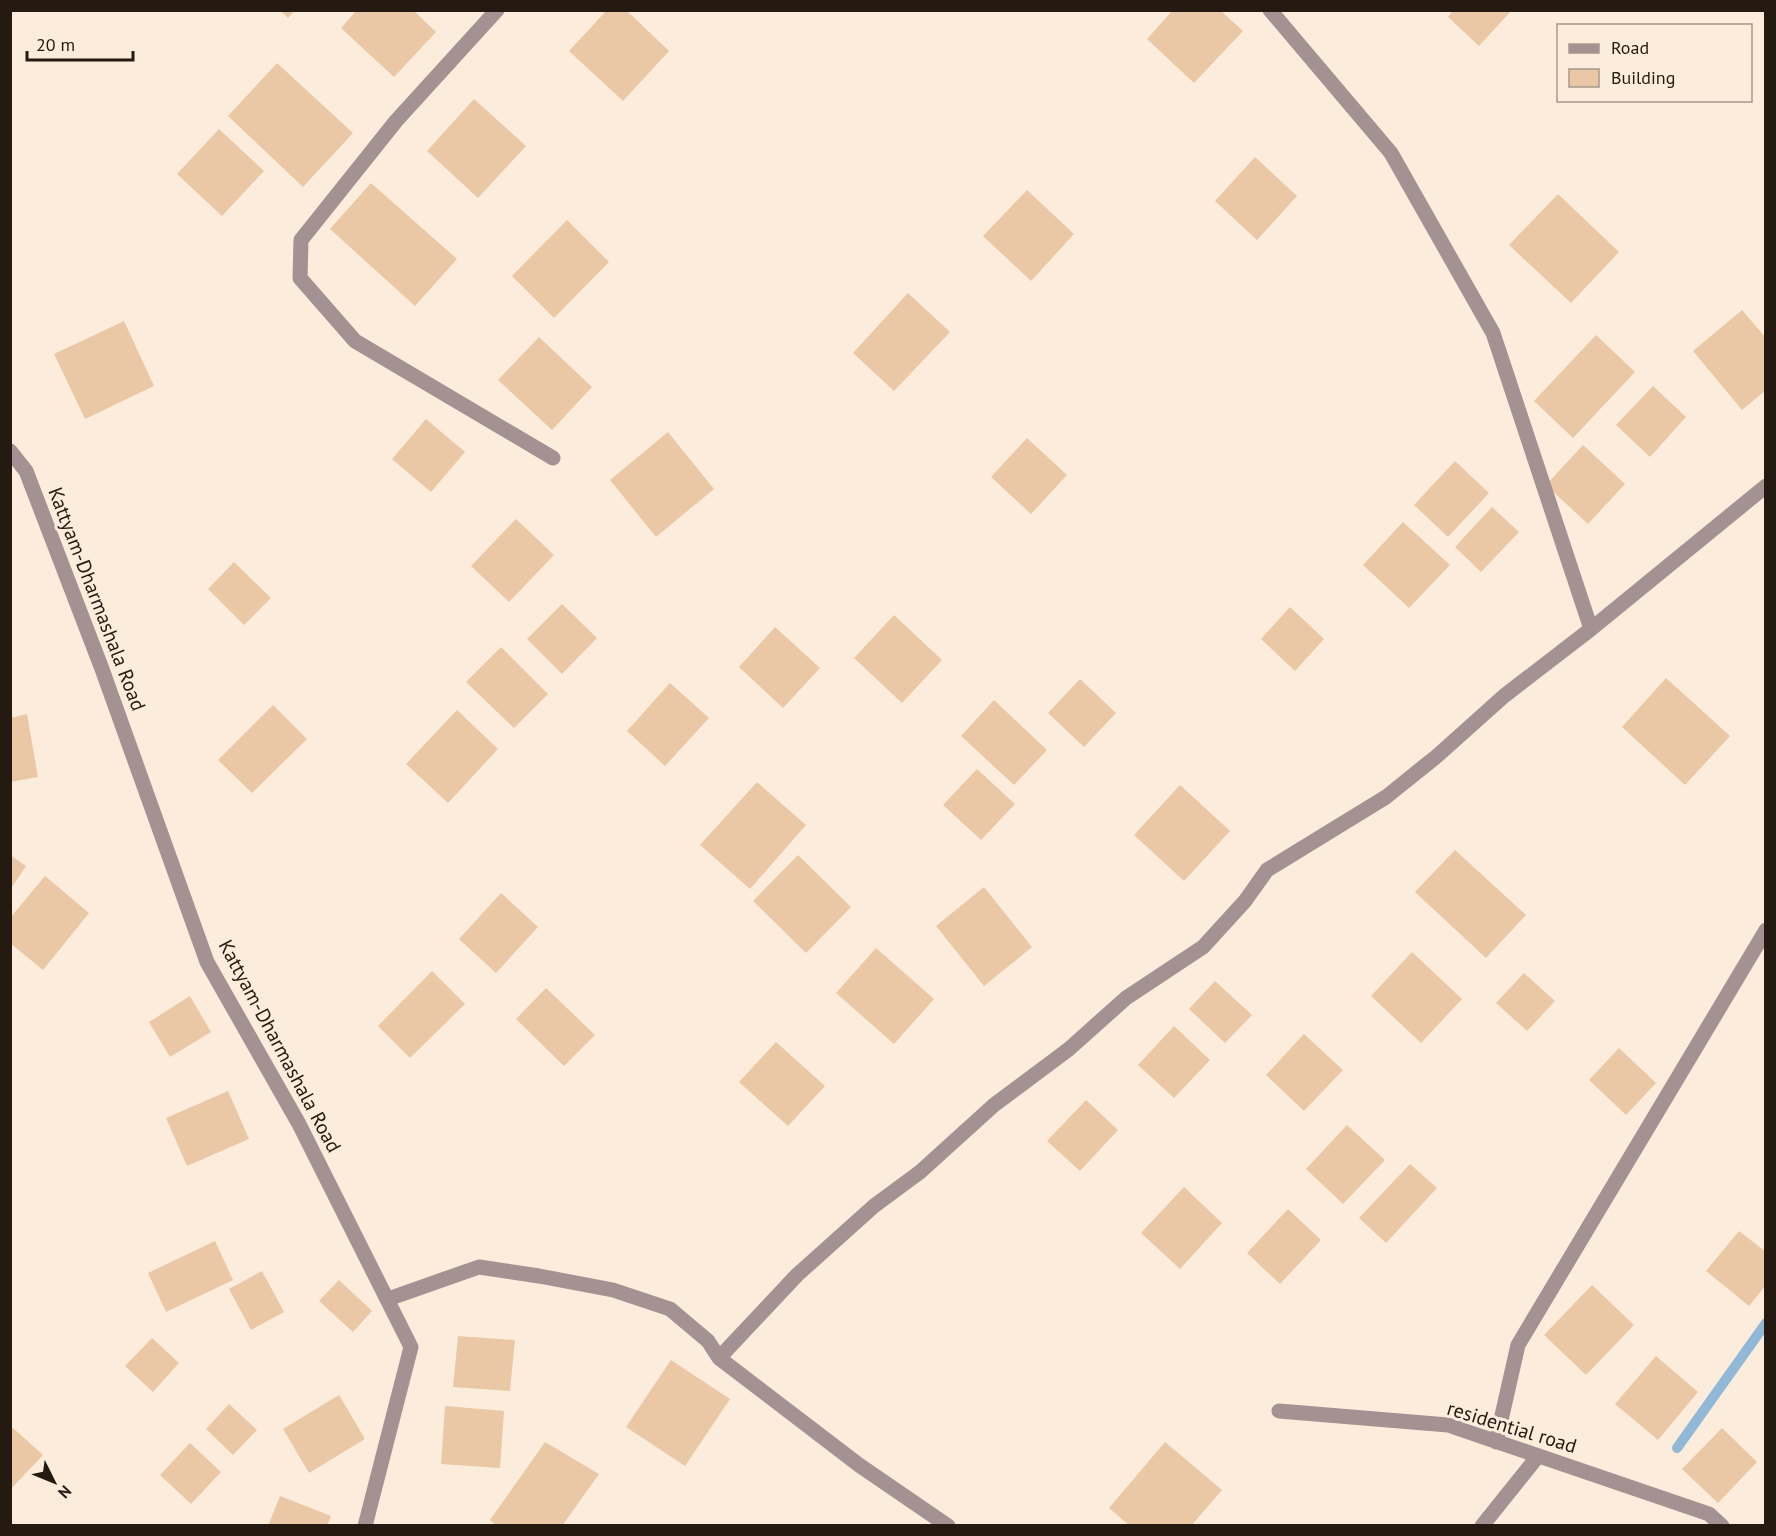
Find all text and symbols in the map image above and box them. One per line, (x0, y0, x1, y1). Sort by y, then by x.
scale bar (27, 24, 134, 62)
legend (1557, 24, 1752, 102)
text: 20 m (36, 33, 75, 56)
text: Road (1611, 36, 1649, 59)
text: Building (1611, 66, 1675, 89)
street label: Kattyam-Dharmashala Road (42, 484, 152, 714)
street label: Kattyam-Dharmashala Road (213, 935, 347, 1157)
street label: residential road (1444, 1395, 1580, 1459)
north arrow (24, 1452, 84, 1512)
text: N (54, 1482, 76, 1503)

